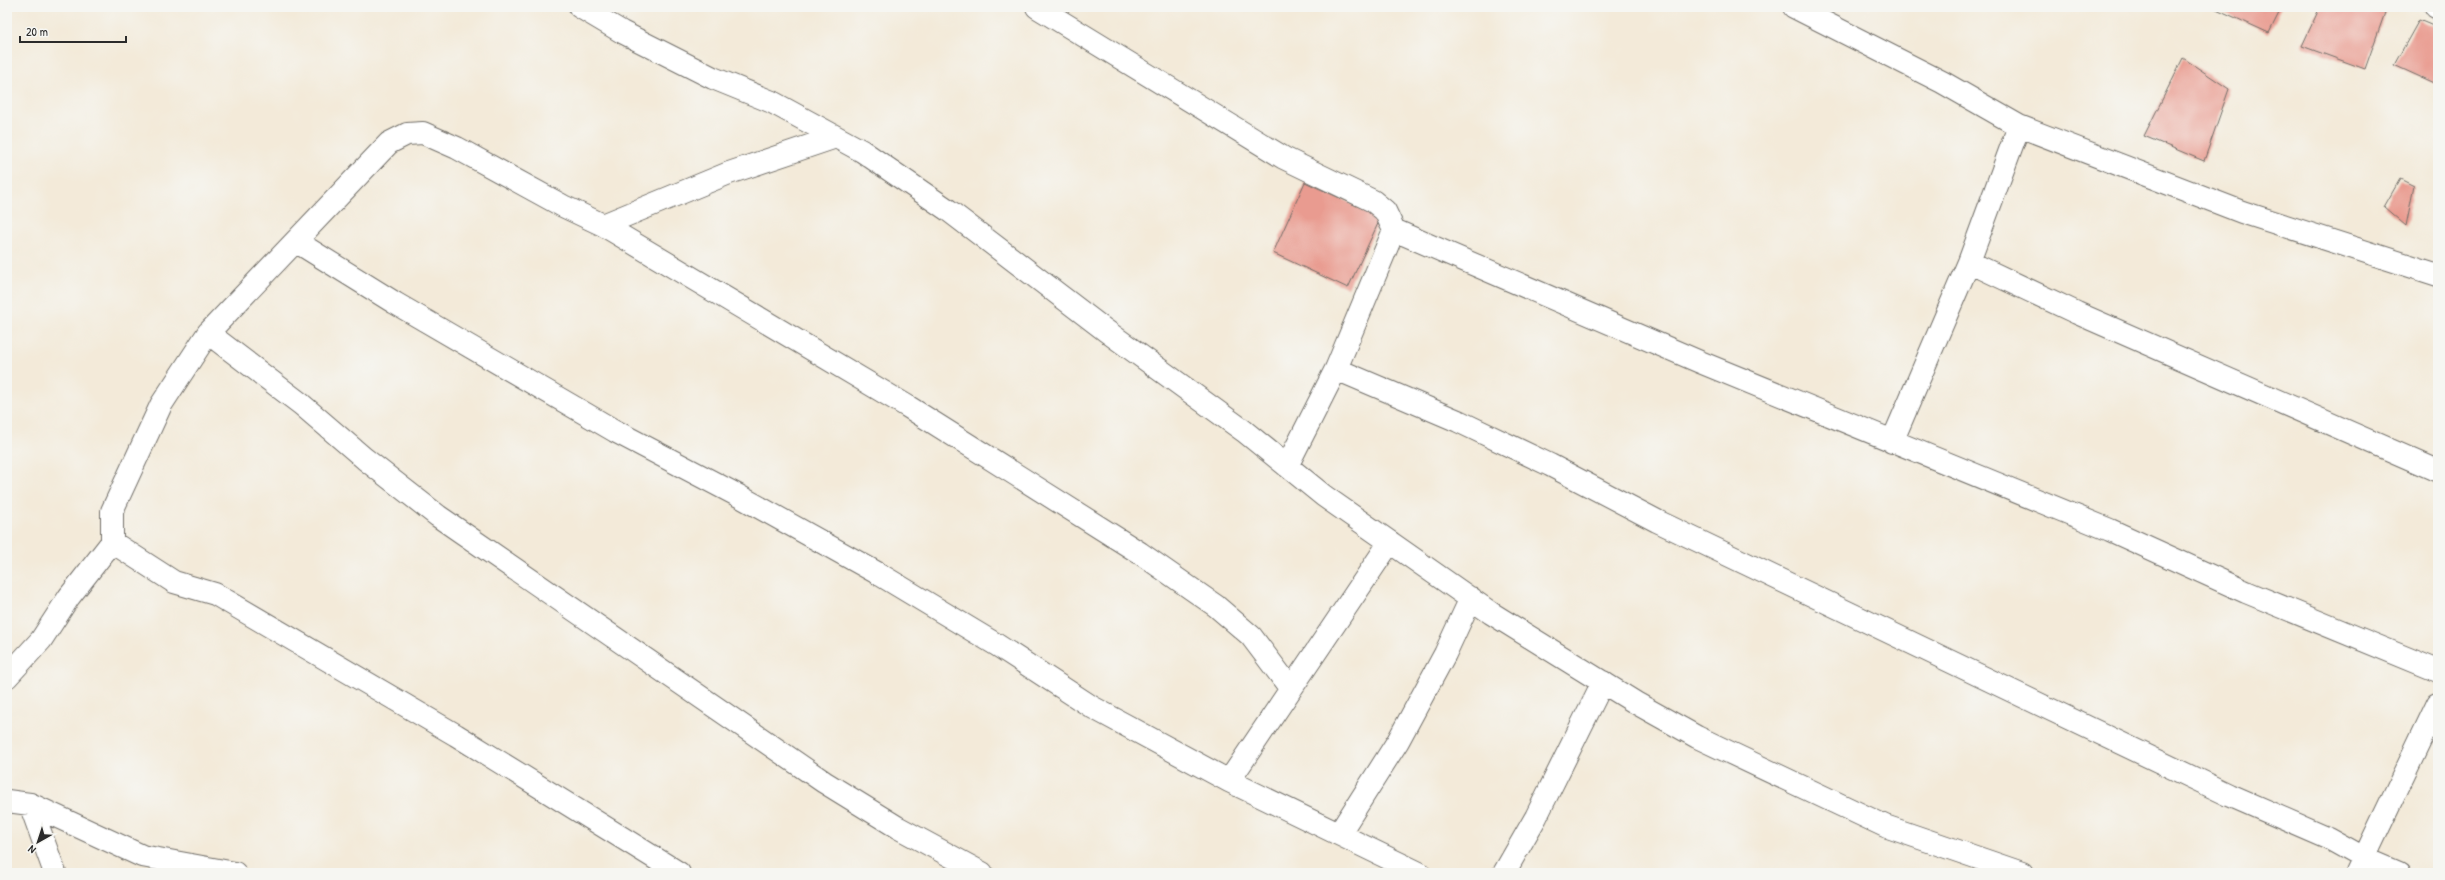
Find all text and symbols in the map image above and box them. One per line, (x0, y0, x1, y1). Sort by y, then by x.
scale bar (20, 18, 126, 44)
text: 20 m (26, 23, 48, 40)
north arrow (18, 822, 58, 862)
text: N (25, 842, 38, 857)

